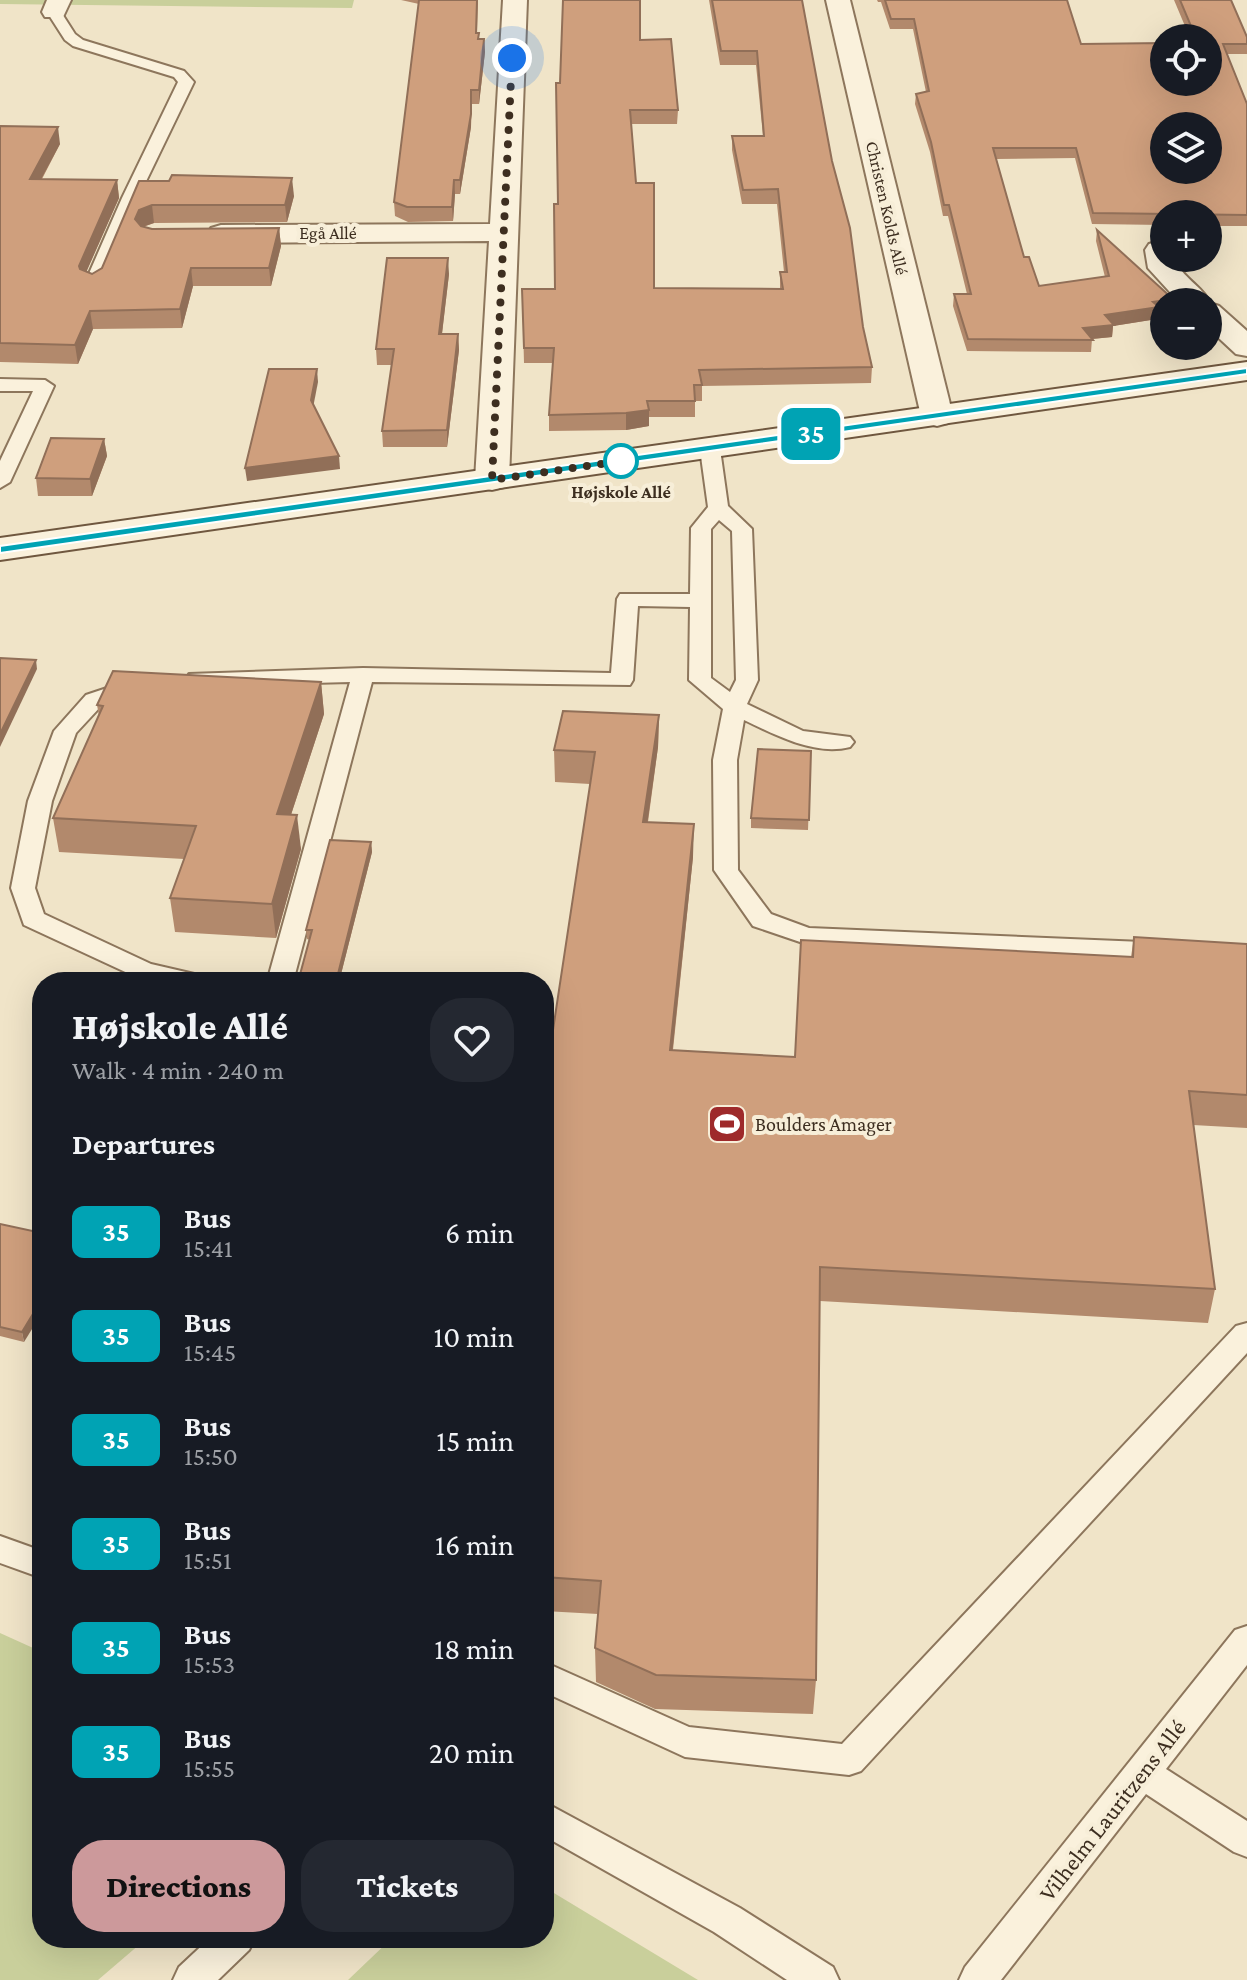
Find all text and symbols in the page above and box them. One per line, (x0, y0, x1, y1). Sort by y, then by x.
map controls (1150, 24, 1222, 360)
button: locate (1150, 24, 1222, 96)
your location (492, 38, 532, 78)
button: layers (1150, 112, 1222, 184)
street label: Christen Kolds Allé (862, 139, 912, 277)
button: + (1150, 200, 1222, 272)
street label: Egå Allé (299, 223, 357, 243)
button: − (1150, 288, 1222, 360)
line badge: 35 (775, 408, 847, 460)
text: 35 (797, 418, 825, 449)
marker: Højskole Allé (604, 444, 638, 478)
place label: Højskole Allé (571, 482, 671, 503)
button: heart (430, 998, 514, 1082)
text: Højskole Allé (72, 1005, 288, 1047)
text: Walk · 4 min · 240 m (72, 1056, 284, 1085)
sports icon: Boulders Amager (706, 1103, 748, 1145)
place label: Boulders Amager (755, 1113, 892, 1136)
text: Departures (72, 1127, 215, 1160)
text: Bus (184, 1201, 231, 1234)
text: 35 (102, 1216, 130, 1247)
text: 6 min (445, 1216, 514, 1249)
text: 15:41 (184, 1234, 233, 1263)
text: Bus (184, 1305, 231, 1338)
text: 35 (102, 1320, 130, 1351)
text: 10 min (433, 1320, 514, 1353)
text: 15:45 (184, 1338, 236, 1367)
text: Bus (184, 1409, 231, 1442)
text: 35 (102, 1424, 130, 1455)
text: 15 min (436, 1424, 514, 1457)
text: 15:50 (184, 1442, 238, 1471)
text: Bus (184, 1513, 231, 1546)
text: 35 (102, 1528, 130, 1559)
text: 16 min (435, 1528, 514, 1561)
text: 15:51 (184, 1546, 232, 1575)
text: Bus (184, 1617, 231, 1650)
text: 35 (102, 1632, 130, 1663)
text: 18 min (434, 1632, 514, 1665)
text: 15:53 (184, 1650, 235, 1679)
street label: Vilhelm Lauritzens Allé (1033, 1714, 1191, 1906)
text: Bus (184, 1721, 231, 1754)
text: 35 (102, 1736, 130, 1767)
text: 20 min (429, 1736, 514, 1769)
text: 15:55 (184, 1754, 235, 1783)
button: Directions (72, 1840, 285, 1932)
button: Tickets (301, 1840, 514, 1932)

